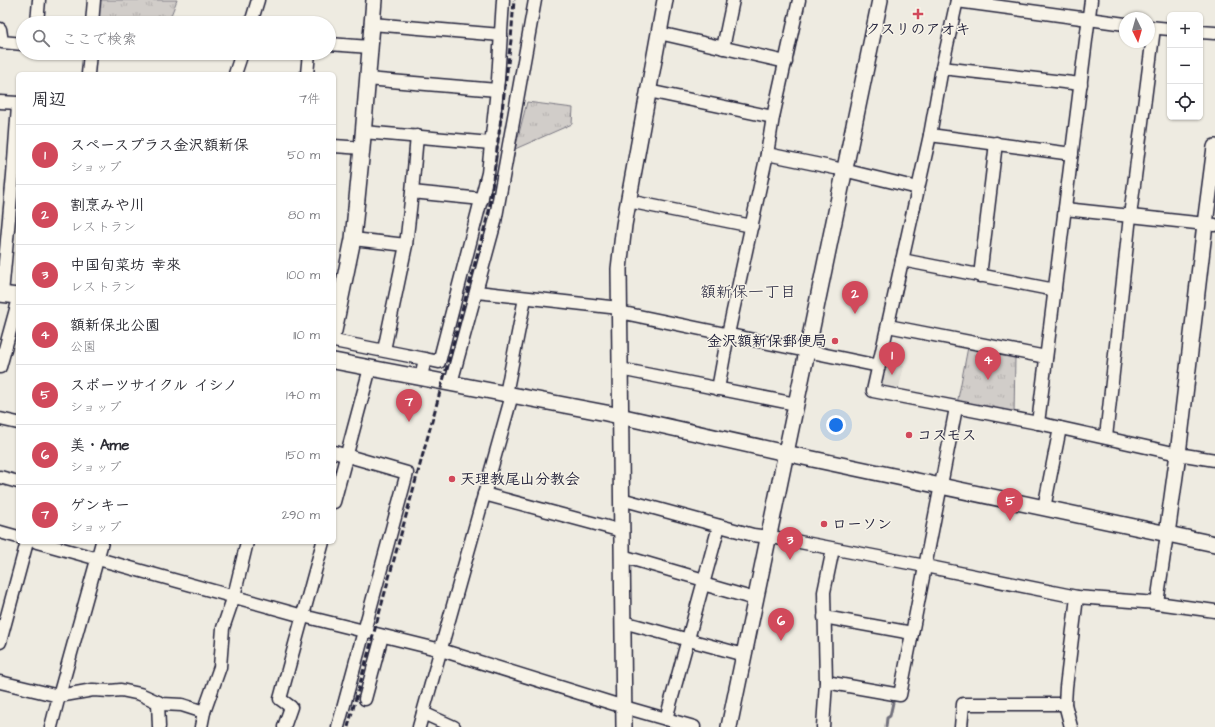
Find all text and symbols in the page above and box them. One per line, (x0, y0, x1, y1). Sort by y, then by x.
marker: クスリのアオキ (913, 9, 923, 19)
north arrow (1119, 12, 1155, 48)
map controls (1167, 12, 1203, 120)
button: + (1167, 12, 1203, 48)
search box (16, 16, 336, 60)
place label: クスリのアオキ (865, 19, 971, 40)
icon: search (30, 27, 52, 49)
text: ここで検索 (62, 29, 137, 50)
button: − (1167, 48, 1203, 84)
button: locate (1167, 84, 1203, 120)
text: 周辺 (32, 88, 66, 112)
text: 7件 (299, 90, 320, 108)
text: スペースプラス金沢額新保 (70, 135, 249, 156)
text: 1 (44, 146, 46, 164)
text: 50 m (287, 146, 320, 164)
text: ショップ (70, 158, 121, 176)
text: 割烹みや川 (70, 195, 145, 216)
text: 2 (41, 206, 49, 224)
text: 80 m (288, 206, 320, 224)
text: レストラン (70, 218, 136, 236)
text: 中国旬菜坊 幸來 (70, 255, 181, 276)
text: 3 (42, 266, 48, 284)
text: 100 m (287, 266, 320, 284)
text: レストラン (70, 278, 136, 296)
district label: 額新保一丁目 (700, 281, 796, 303)
pin: 2 (842, 281, 868, 314)
text: 額新保北公園 (70, 315, 160, 336)
text: 4 (41, 326, 49, 344)
text: 110 m (293, 326, 320, 344)
place label: 金沢額新保郵便局 (707, 331, 827, 352)
marker: 金沢額新保郵便局 (830, 336, 840, 346)
text: 公園 (70, 338, 96, 356)
pin: 1 (879, 342, 905, 375)
pin: 4 (975, 347, 1001, 380)
text: スポーツサイクル イシノ (70, 375, 237, 396)
text: 5 (40, 386, 50, 404)
text: 140 m (286, 386, 320, 404)
pin: 7 (396, 389, 422, 422)
text: ショップ (70, 398, 121, 416)
your location (826, 415, 846, 435)
place label: コスモス (917, 425, 976, 446)
marker: コスモス (904, 430, 914, 440)
text: 美・Ame (70, 435, 129, 456)
text: 6 (41, 446, 49, 464)
text: 150 m (286, 446, 320, 464)
text: ショップ (70, 458, 121, 476)
place label: 天理教尾山分教会 (460, 469, 580, 490)
marker: 天理教尾山分教会 (447, 474, 457, 484)
pin: 5 (997, 488, 1023, 521)
text: ゲンキー (70, 495, 130, 516)
text: 7 (41, 506, 49, 524)
text: 290 m (282, 506, 320, 524)
place label: ローソン (832, 514, 892, 535)
text: ショップ (70, 518, 121, 536)
marker: ローソン (819, 519, 829, 529)
pin: 3 (777, 527, 803, 560)
pin: 6 (768, 608, 794, 641)

